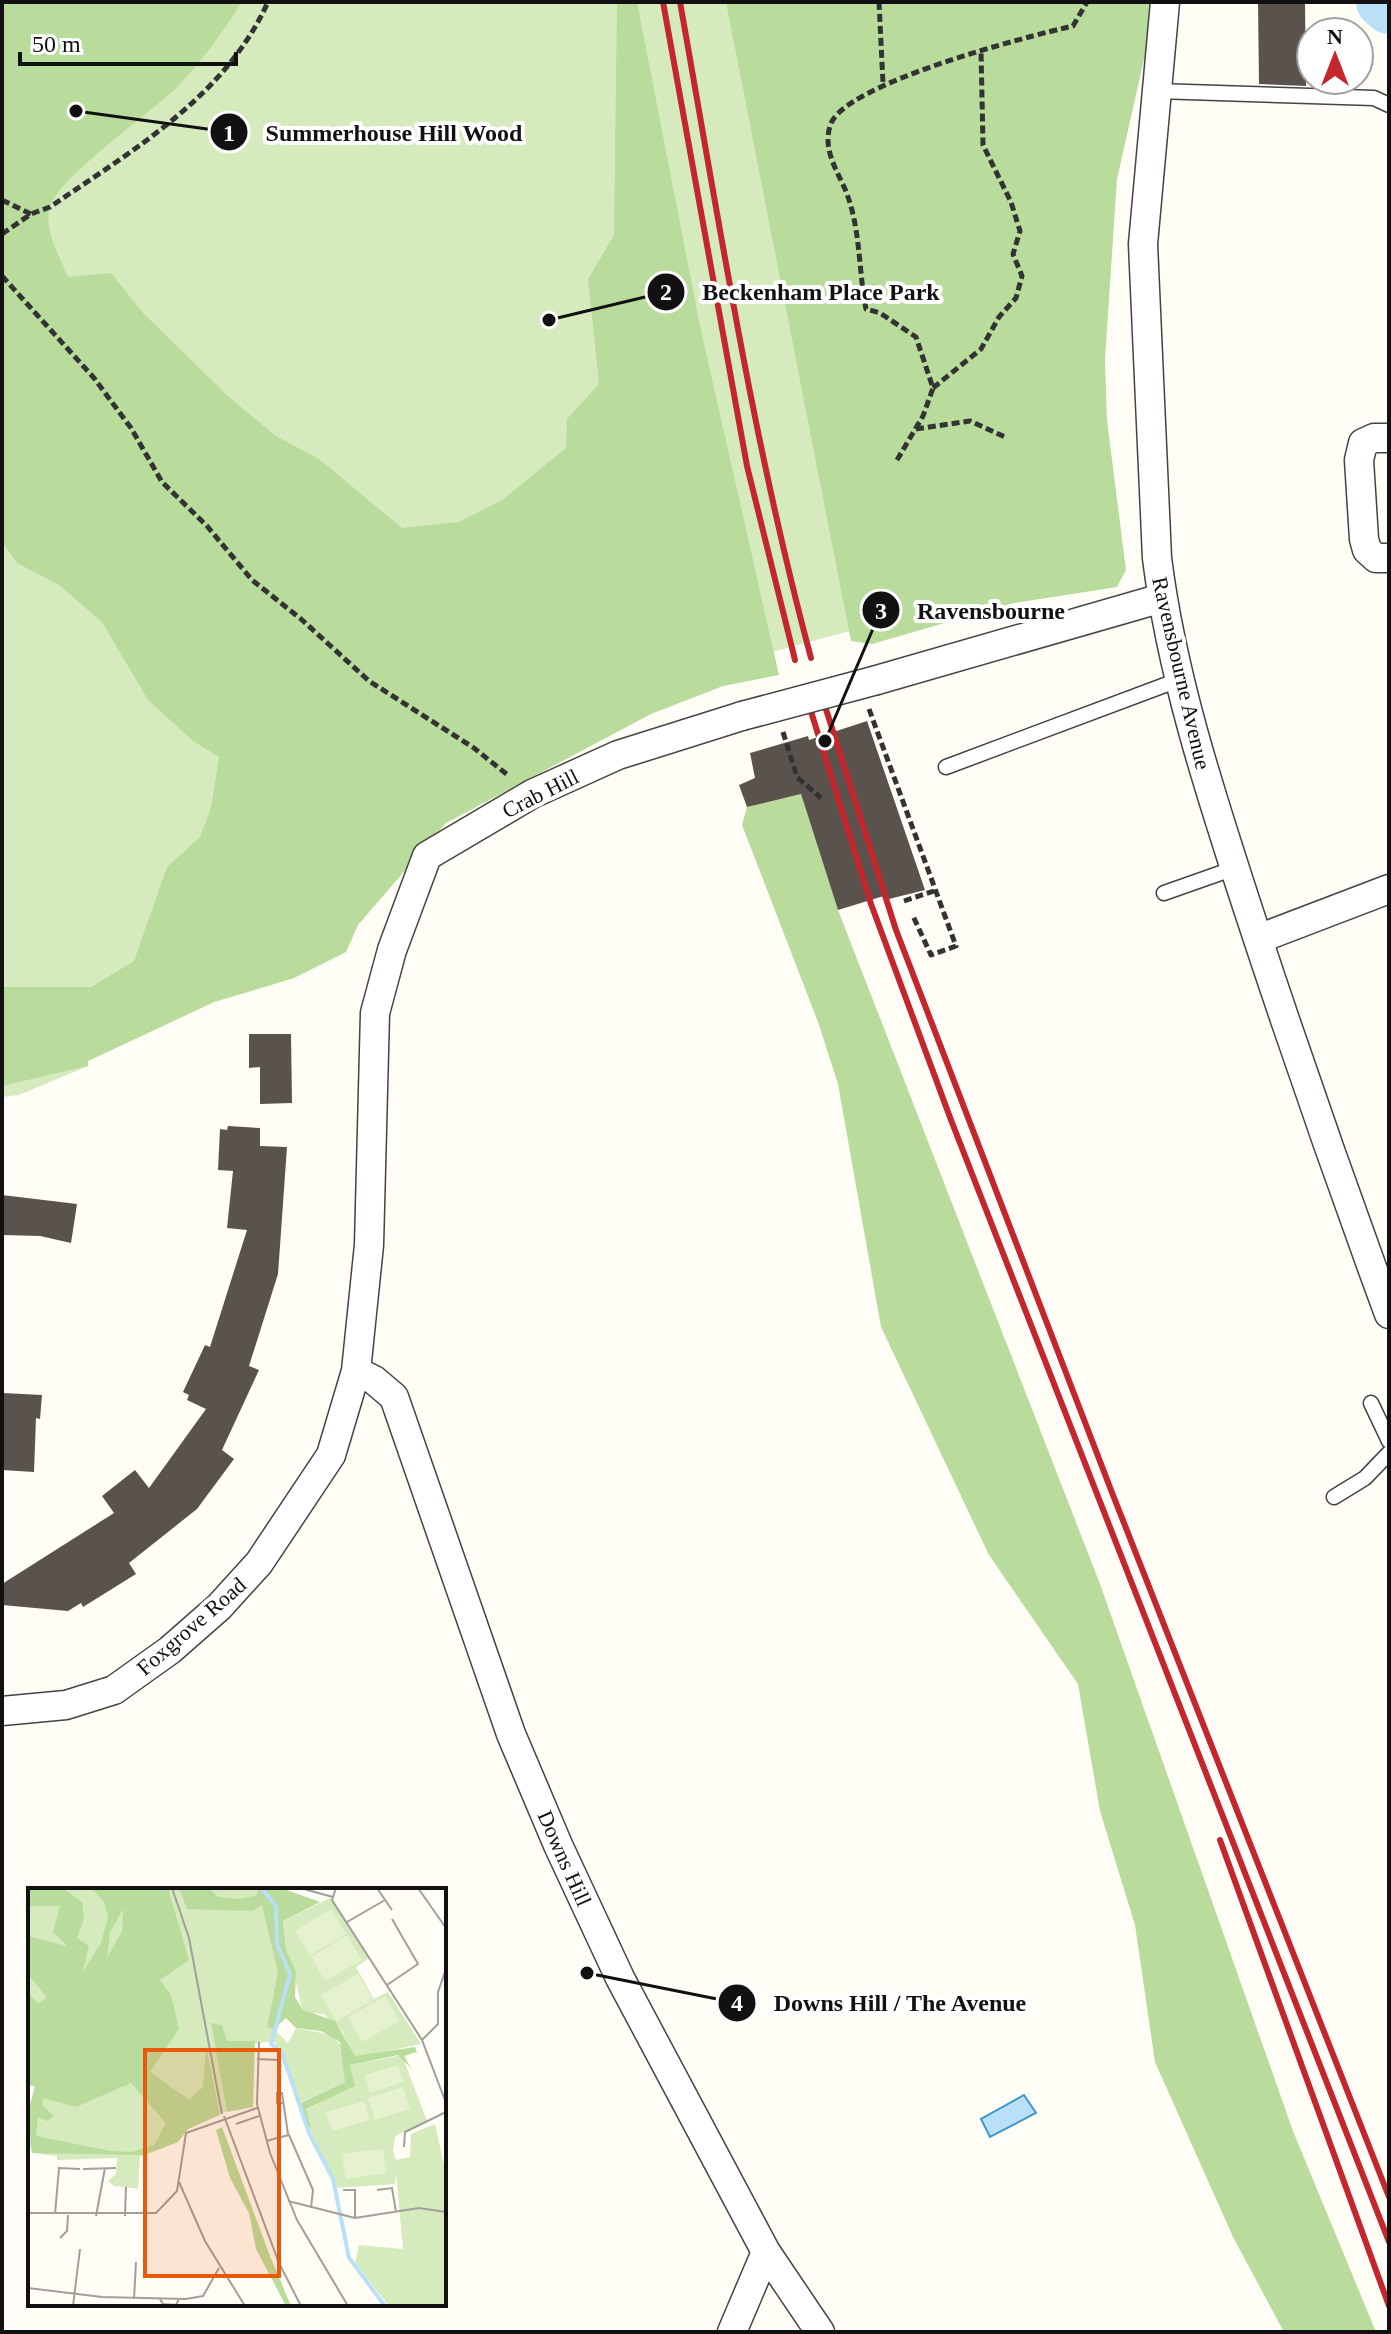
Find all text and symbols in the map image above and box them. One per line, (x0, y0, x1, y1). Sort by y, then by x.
scale bar (20, 16, 236, 66)
north arrow (1295, 16, 1375, 96)
text: N (1327, 24, 1343, 49)
text: 50 m (32, 31, 81, 57)
callout: Summerhouse Hill Wood (209, 108, 539, 156)
text: 1 (223, 120, 235, 146)
text: Summerhouse Hill Wood (266, 120, 523, 146)
callout: Beckenham Place Park (646, 268, 956, 316)
text: 2 (660, 279, 672, 305)
text: Beckenham Place Park (702, 279, 940, 305)
street label: Ravensbourne Avenue (1147, 574, 1216, 772)
callout: Ravensbourne (861, 586, 1081, 634)
text: 3 (875, 598, 887, 624)
text: Ravensbourne (917, 598, 1065, 624)
street label: Crab Hill (498, 764, 583, 823)
street label: Foxgrove Road (132, 1572, 251, 1681)
street label: Downs Hill (532, 1806, 597, 1910)
inset map (28, 1888, 446, 2306)
callout: Downs Hill / The Avenue (717, 1979, 1044, 2027)
text: 4 (731, 1990, 743, 2016)
text: Downs Hill / The Avenue (774, 1990, 1027, 2016)

